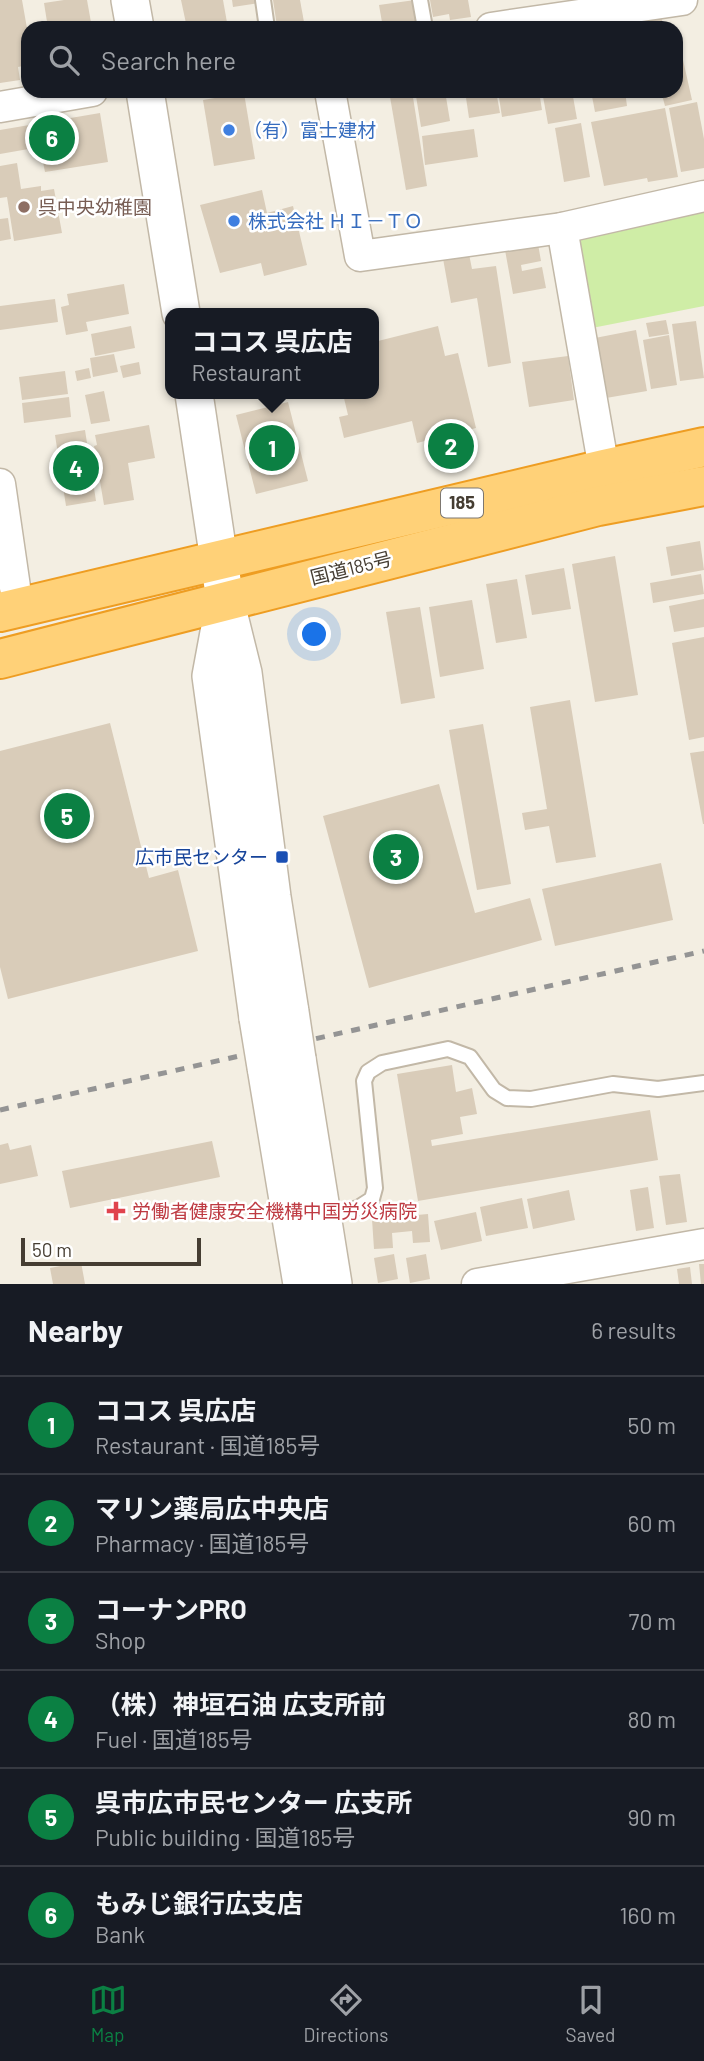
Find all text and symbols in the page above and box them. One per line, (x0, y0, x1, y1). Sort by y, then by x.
search box (21, 21, 683, 98)
icon: search (45, 41, 83, 79)
text: Search here (101, 44, 236, 75)
pin: 6 (29, 112, 75, 164)
place label: （有）富士建材 (243, 118, 376, 141)
marker: （有）富士建材 (221, 122, 237, 138)
place label: 呉中央幼稚園 (38, 195, 152, 218)
marker: 呉中央幼稚園 (16, 199, 32, 215)
place label: 株式会社 ＨＩ－ＴＯ (248, 209, 423, 232)
marker: 株式会社 ＨＩ－ＴＯ (226, 213, 242, 229)
popup (165, 308, 379, 399)
text: ココス 呉広店 (191, 325, 353, 356)
text: Restaurant (191, 358, 302, 386)
pin: 2 (428, 420, 474, 472)
pin: 1 (249, 422, 295, 474)
pin: 4 (53, 442, 99, 494)
road number: 185 (441, 489, 483, 518)
street label: 国道185号 (308, 546, 394, 589)
your location (297, 617, 331, 651)
pin: 5 (44, 790, 90, 842)
pin: 3 (373, 831, 419, 883)
place label: 広市民センター (135, 845, 268, 868)
marker: 広市民センター (274, 849, 290, 865)
place label: 労働者健康安全機構中国労災病院 (132, 1199, 417, 1222)
marker: 労働者健康安全機構中国労災病院 (106, 1201, 126, 1221)
scale bar (21, 1235, 201, 1267)
text: 50 m (32, 1238, 72, 1261)
text: Nearby (28, 1312, 123, 1348)
text: 6 results (591, 1316, 676, 1344)
text: ココス 呉広店 (95, 1394, 256, 1425)
text: 1 (47, 1411, 55, 1439)
text: 50 m (628, 1411, 676, 1439)
text: Restaurant · 国道185号 (95, 1431, 320, 1459)
text: マリン薬局広中央店 (95, 1492, 329, 1523)
text: 2 (45, 1509, 57, 1537)
text: 60 m (628, 1509, 676, 1537)
text: Pharmacy · 国道185号 (95, 1529, 309, 1557)
text: コーナンPRO (95, 1593, 247, 1624)
text: 3 (45, 1607, 57, 1635)
text: 70 m (629, 1607, 676, 1635)
text: Shop (95, 1626, 146, 1654)
text: （株）神垣石油 広支所前 (95, 1688, 386, 1719)
text: 4 (44, 1705, 58, 1733)
text: 80 m (627, 1705, 676, 1733)
text: Fuel · 国道185号 (95, 1725, 252, 1753)
text: 呉市広市民センター 広支所 (95, 1786, 412, 1817)
text: 5 (45, 1803, 57, 1831)
text: 90 m (627, 1803, 676, 1831)
text: Public building · 国道185号 (95, 1823, 355, 1851)
text: もみじ銀行広支店 (95, 1887, 303, 1918)
text: 6 (45, 1901, 57, 1929)
text: 160 m (619, 1901, 676, 1929)
text: Bank (95, 1920, 145, 1948)
tab: Map (89, 1981, 127, 2046)
tab: Directions (304, 1981, 389, 2046)
tab: Saved (566, 1981, 615, 2046)

